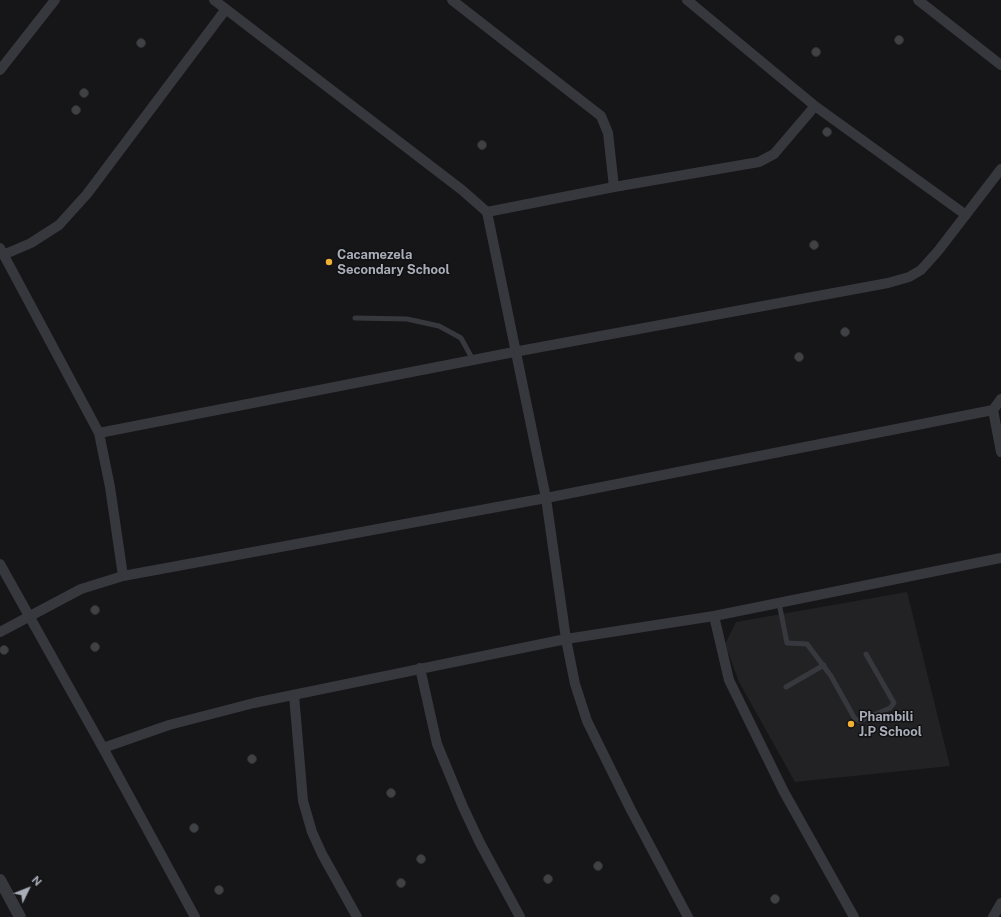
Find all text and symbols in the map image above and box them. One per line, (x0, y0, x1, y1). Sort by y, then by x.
place label: Cacamezela Secondary School (337, 247, 450, 278)
marker: Cacamezela Secondary School (324, 257, 334, 267)
place label: Phambili J.P School (859, 709, 922, 740)
marker: Phambili J.P School (846, 719, 856, 729)
north arrow (8, 869, 48, 909)
text: N (29, 874, 44, 888)

